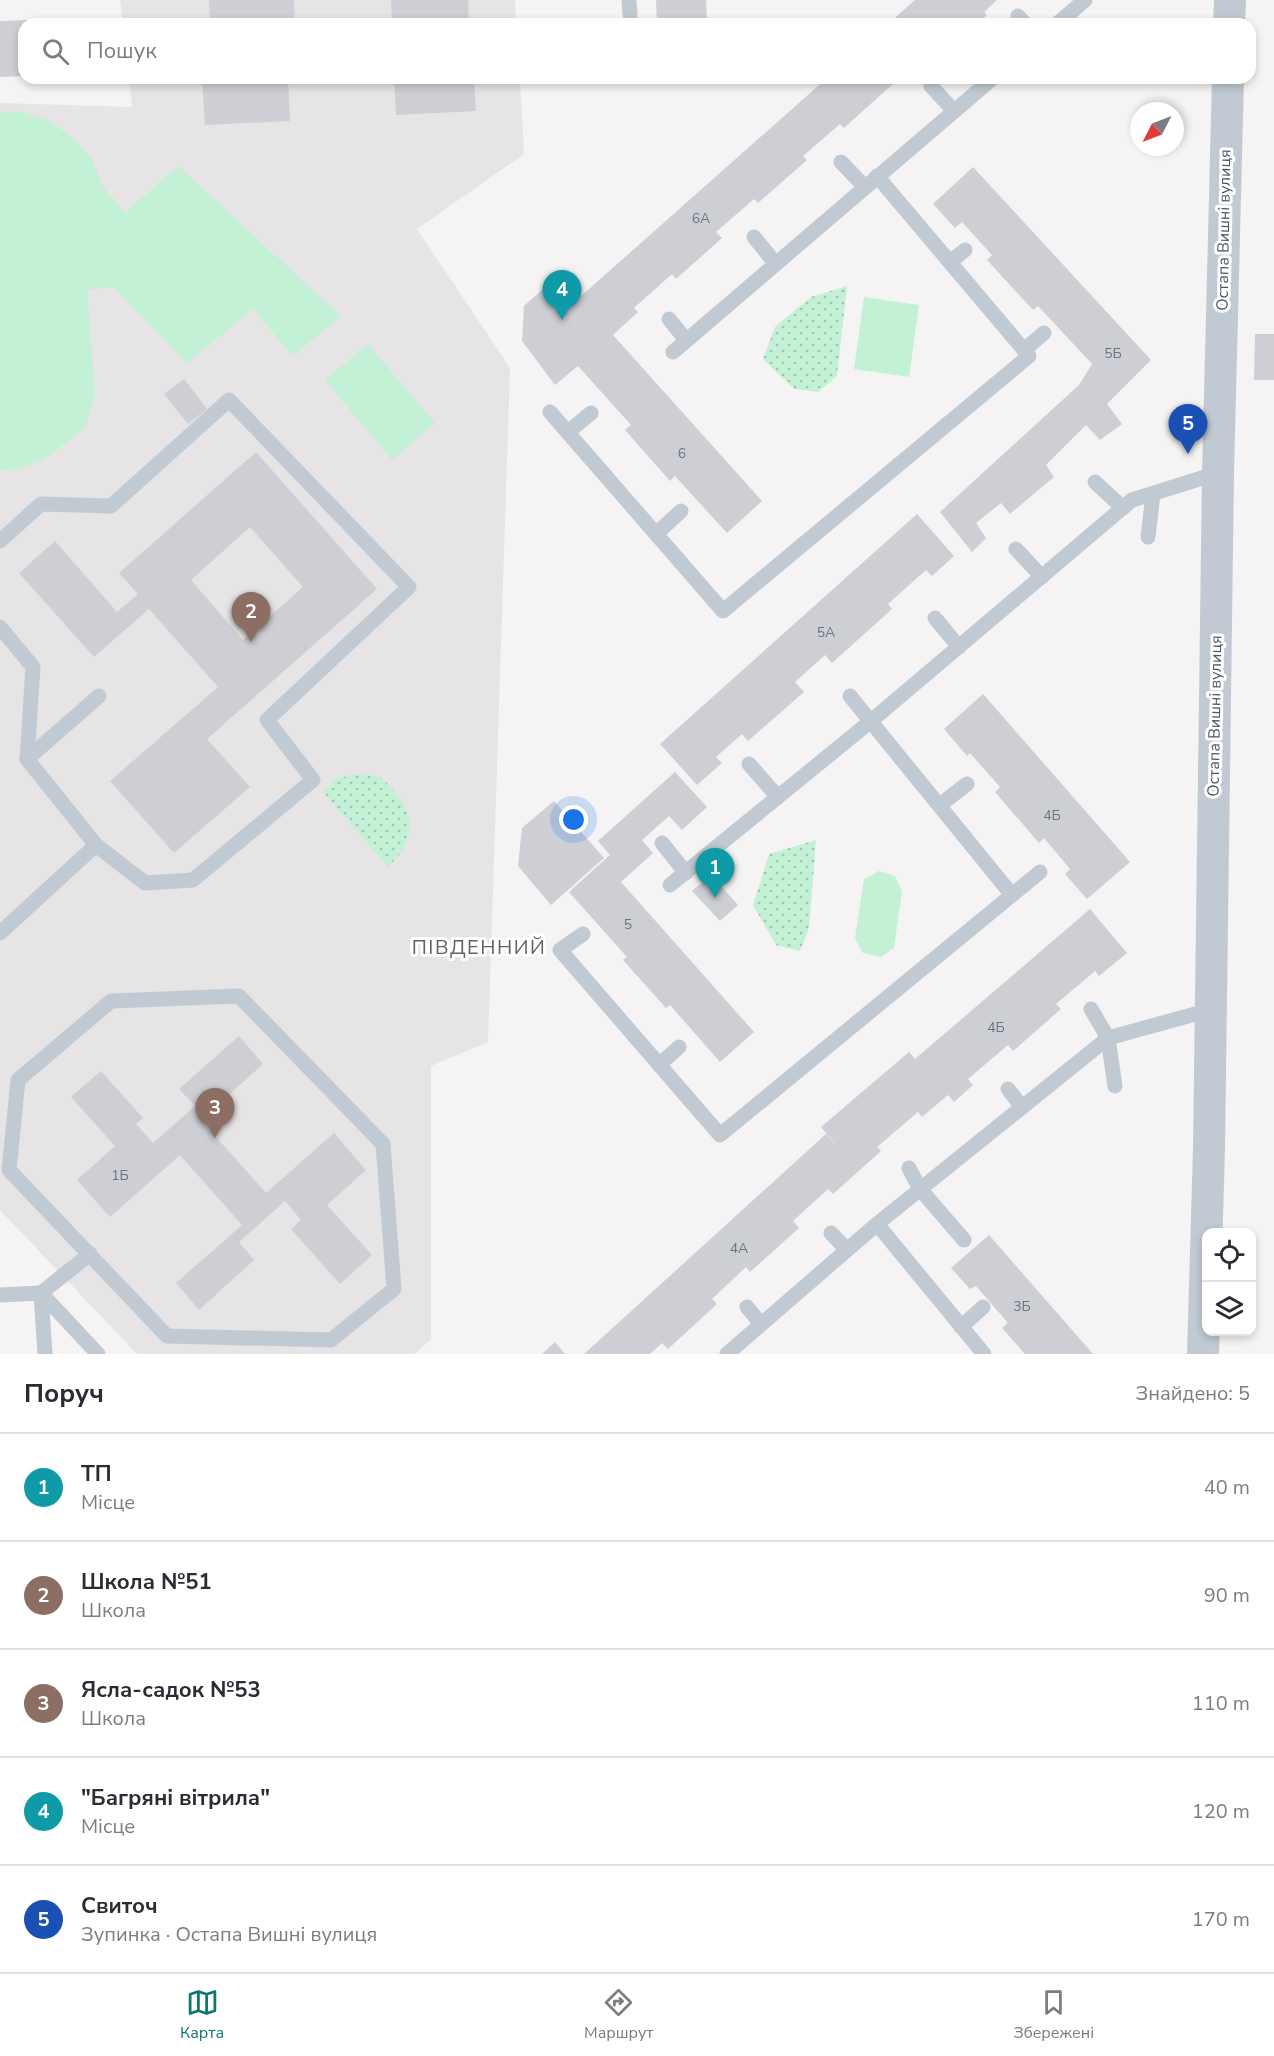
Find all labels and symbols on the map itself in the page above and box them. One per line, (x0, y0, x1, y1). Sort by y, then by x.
north arrow (1130, 102, 1184, 156)
street label: Остапа Вишні вулиця (1212, 149, 1236, 311)
house number: 6А (692, 209, 710, 228)
pin: 4 (542, 270, 582, 320)
house number: 5Б (1104, 344, 1122, 363)
pin: 5 (1168, 404, 1208, 454)
house number: 6 (678, 444, 686, 463)
pin: 2 (232, 592, 270, 642)
house number: 5А (817, 623, 835, 642)
street label: Остапа Вишні вулиця (1203, 635, 1227, 797)
your location (559, 805, 588, 834)
house number: 4Б (1043, 806, 1061, 825)
pin: 1 (696, 848, 734, 898)
house number: 5 (624, 915, 632, 934)
district label: ПІВДЕННИЙ (412, 934, 546, 961)
house number: 4Б (987, 1018, 1005, 1037)
pin: 3 (196, 1088, 234, 1138)
house number: 1Б (111, 1166, 129, 1185)
house number: 4А (730, 1239, 748, 1258)
house number: 3Б (1013, 1297, 1031, 1316)

